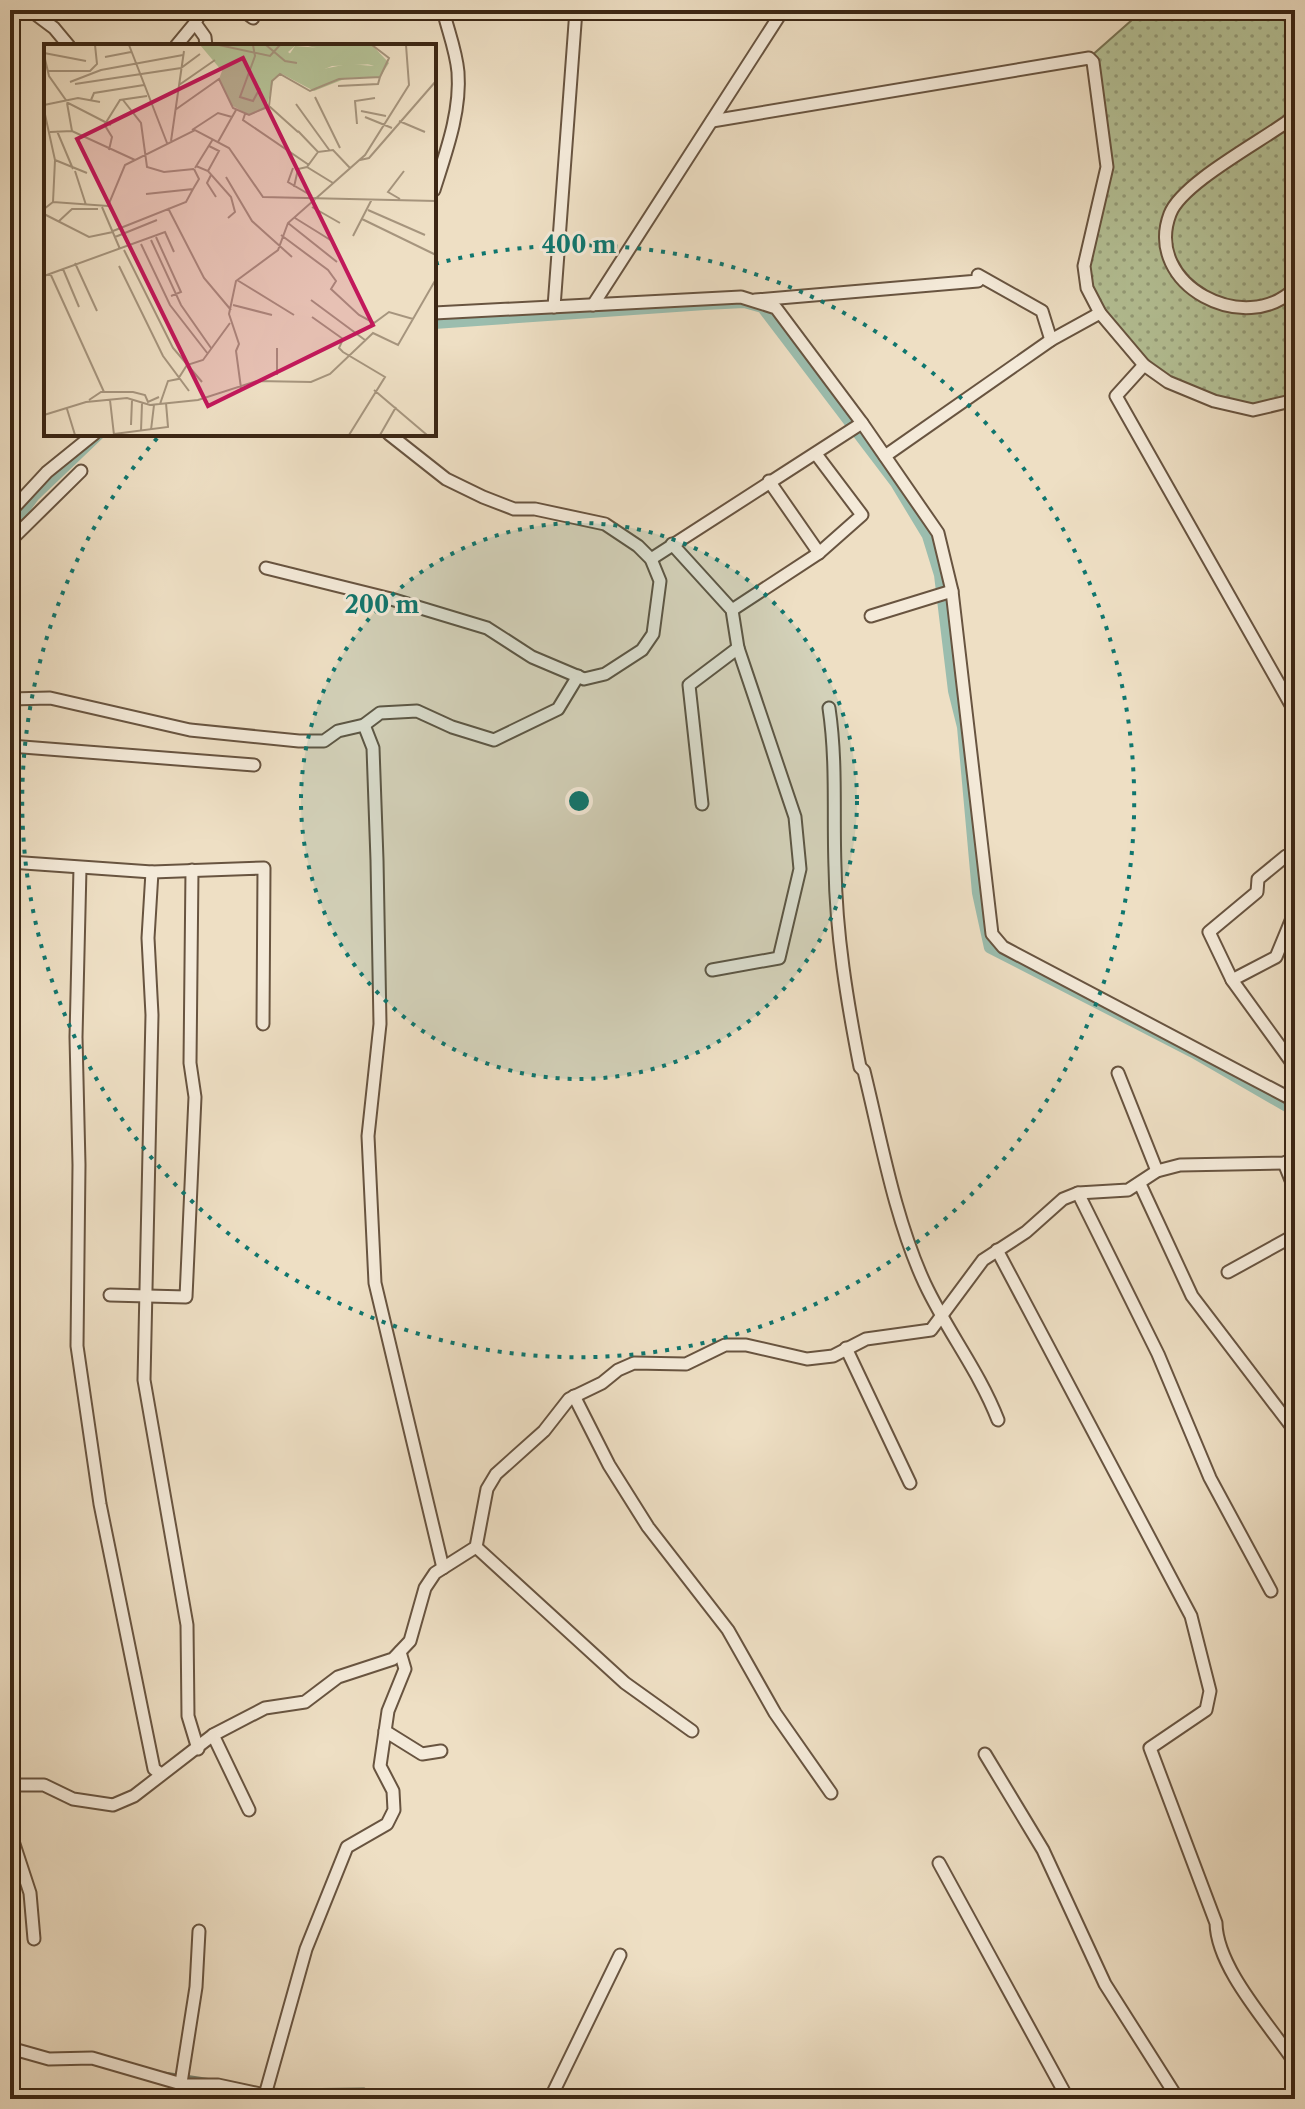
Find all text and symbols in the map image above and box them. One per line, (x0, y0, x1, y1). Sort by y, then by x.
inset map (44, 44, 436, 436)
text: 400 m (542, 230, 616, 259)
text: 200 m (345, 590, 419, 619)
centre of rings (565, 787, 593, 815)

